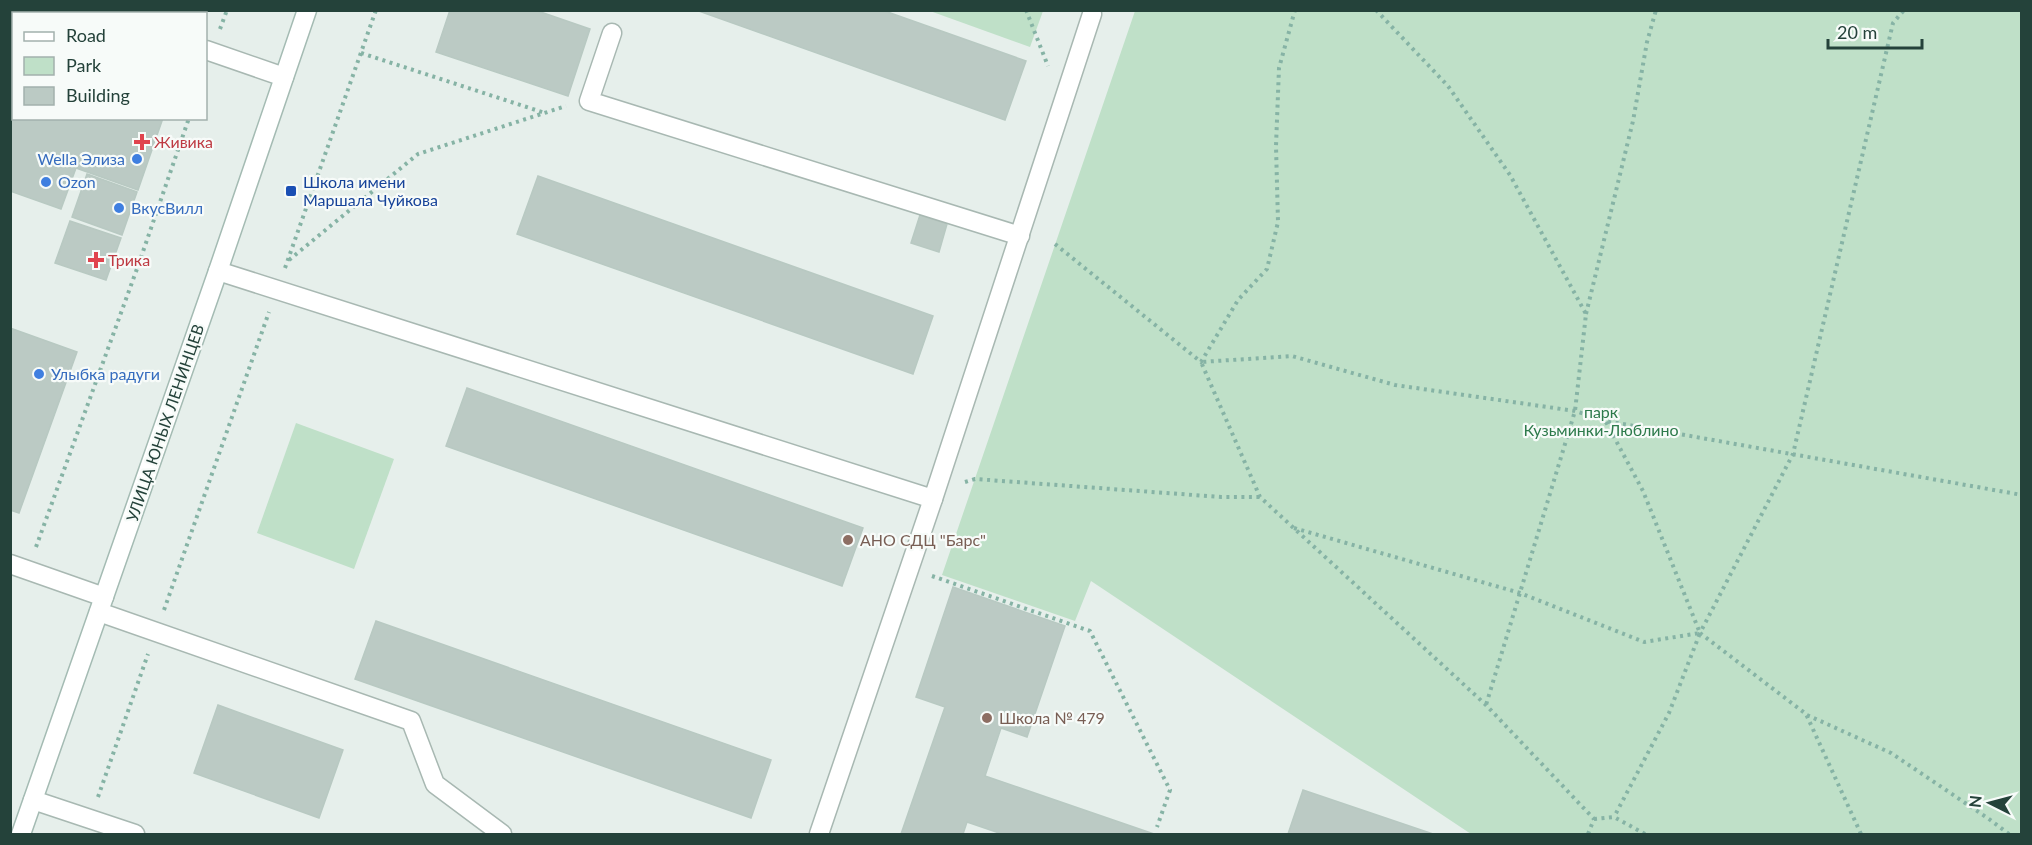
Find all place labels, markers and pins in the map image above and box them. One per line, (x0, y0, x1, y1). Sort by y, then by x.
place label: Живика (154, 132, 213, 151)
marker: Живика (135, 135, 149, 149)
place label: Wella Элиза (37, 149, 125, 168)
marker: Wella Элиза (130, 152, 144, 166)
place label: Ozon (58, 172, 96, 191)
place label: Школа имени Маршала Чуйкова (303, 172, 438, 209)
marker: Ozon (39, 175, 53, 189)
marker: Школа имени Маршала Чуйкова (284, 184, 298, 198)
place label: ВкусВилл (131, 198, 203, 217)
marker: ВкусВилл (112, 201, 126, 215)
place label: Трика (108, 250, 150, 269)
marker: Трика (89, 253, 103, 267)
place label: Улыбка радуги (51, 364, 160, 383)
marker: Улыбка радуги (32, 367, 46, 381)
place label: АНО СДЦ "Барс" (860, 530, 986, 549)
marker: АНО СДЦ "Барс" (841, 533, 855, 547)
place label: Школа № 479 (999, 708, 1105, 727)
marker: Школа № 479 (980, 711, 994, 725)

